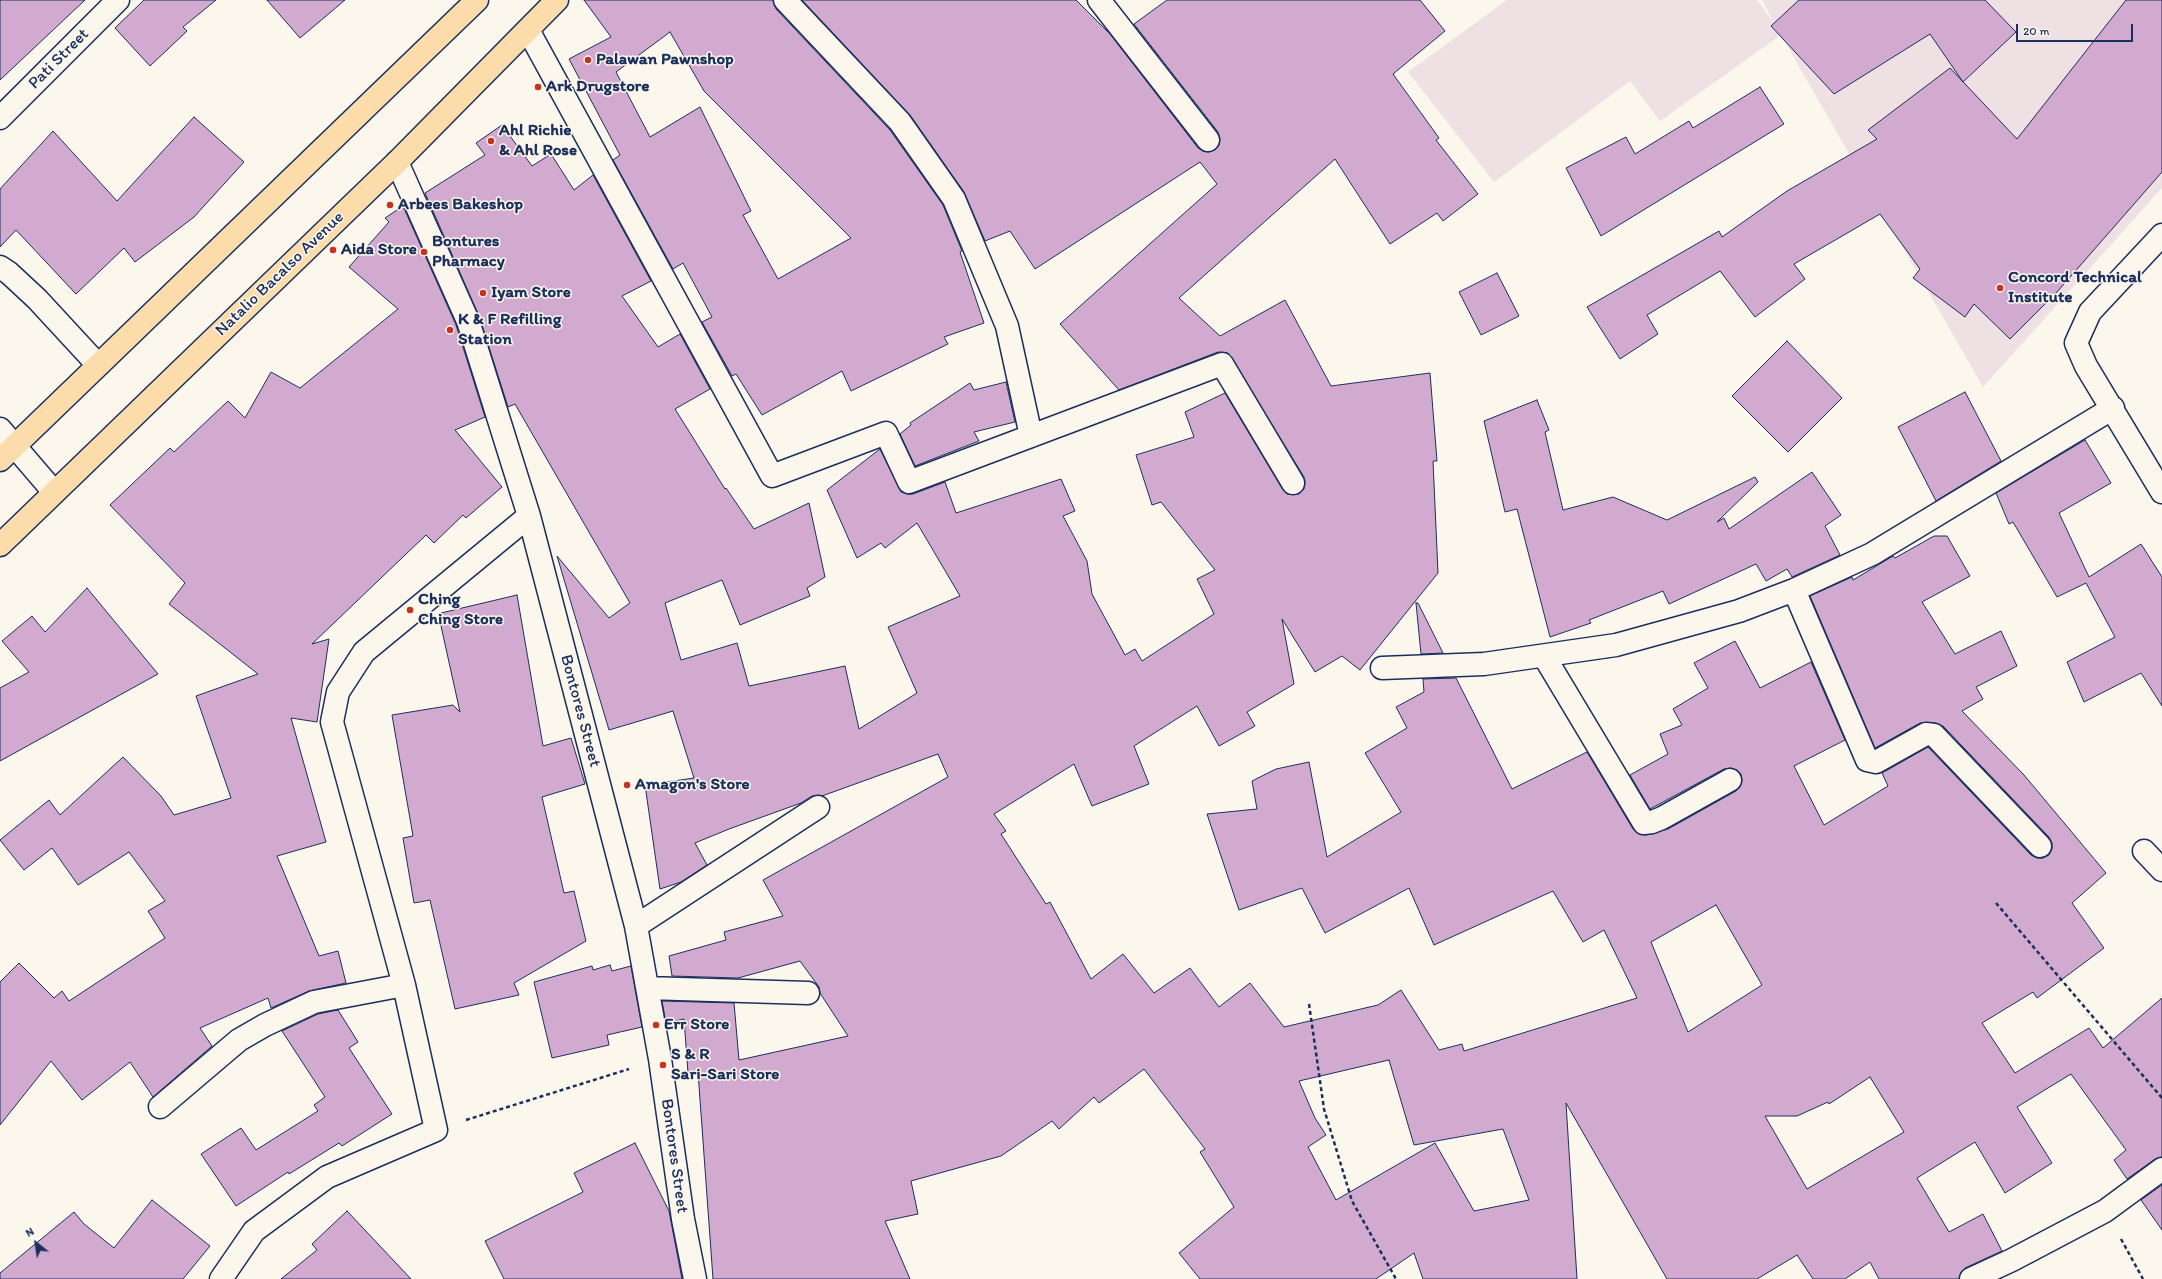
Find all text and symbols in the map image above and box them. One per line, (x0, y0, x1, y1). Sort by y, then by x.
scale bar (2018, 16, 2135, 42)
street label: Pati Street (24, 24, 94, 94)
text: 20 m (2023, 24, 2050, 38)
place label: Palawan Pawnshop (596, 50, 734, 70)
marker: Palawan Pawnshop (583, 55, 593, 65)
place label: Ark Drugstore (546, 77, 649, 97)
marker: Ark Drugstore (533, 82, 543, 92)
place label: Ahl Richie & Ahl Rose (499, 121, 577, 161)
marker: Ahl Richie & Ahl Rose (486, 136, 496, 146)
place label: Arbees Bakeshop (398, 195, 523, 215)
marker: Arbees Bakeshop (385, 200, 395, 210)
street label: Natalio Bacalso Avenue (211, 207, 349, 341)
place label: Bontures Pharmacy (432, 232, 505, 272)
place label: Aida Store (341, 240, 417, 260)
marker: Aida Store (328, 245, 338, 255)
marker: Bontures Pharmacy (419, 247, 429, 257)
place label: Concord Technical Institute (2008, 268, 2142, 308)
place label: Iyam Store (491, 283, 571, 303)
marker: Concord Technical Institute (1995, 283, 2005, 293)
marker: Iyam Store (478, 288, 488, 298)
place label: K & F Refilling Station (458, 310, 561, 350)
marker: K & F Refilling Station (445, 325, 455, 335)
place label: Ching Ching Store (418, 590, 503, 630)
marker: Ching Ching Store (405, 605, 415, 615)
street label: Bontores Street (555, 653, 605, 769)
place label: Amagon's Store (635, 775, 750, 795)
marker: Amagon's Store (622, 780, 632, 790)
place label: Err Store (664, 1015, 729, 1035)
marker: Err Store (651, 1020, 661, 1030)
place label: S & R Sari-Sari Store (671, 1045, 779, 1085)
marker: S & R Sari-Sari Store (658, 1060, 668, 1070)
street label: Bontores Street (656, 1097, 692, 1215)
north arrow (16, 1223, 56, 1263)
text: N (23, 1225, 36, 1240)

